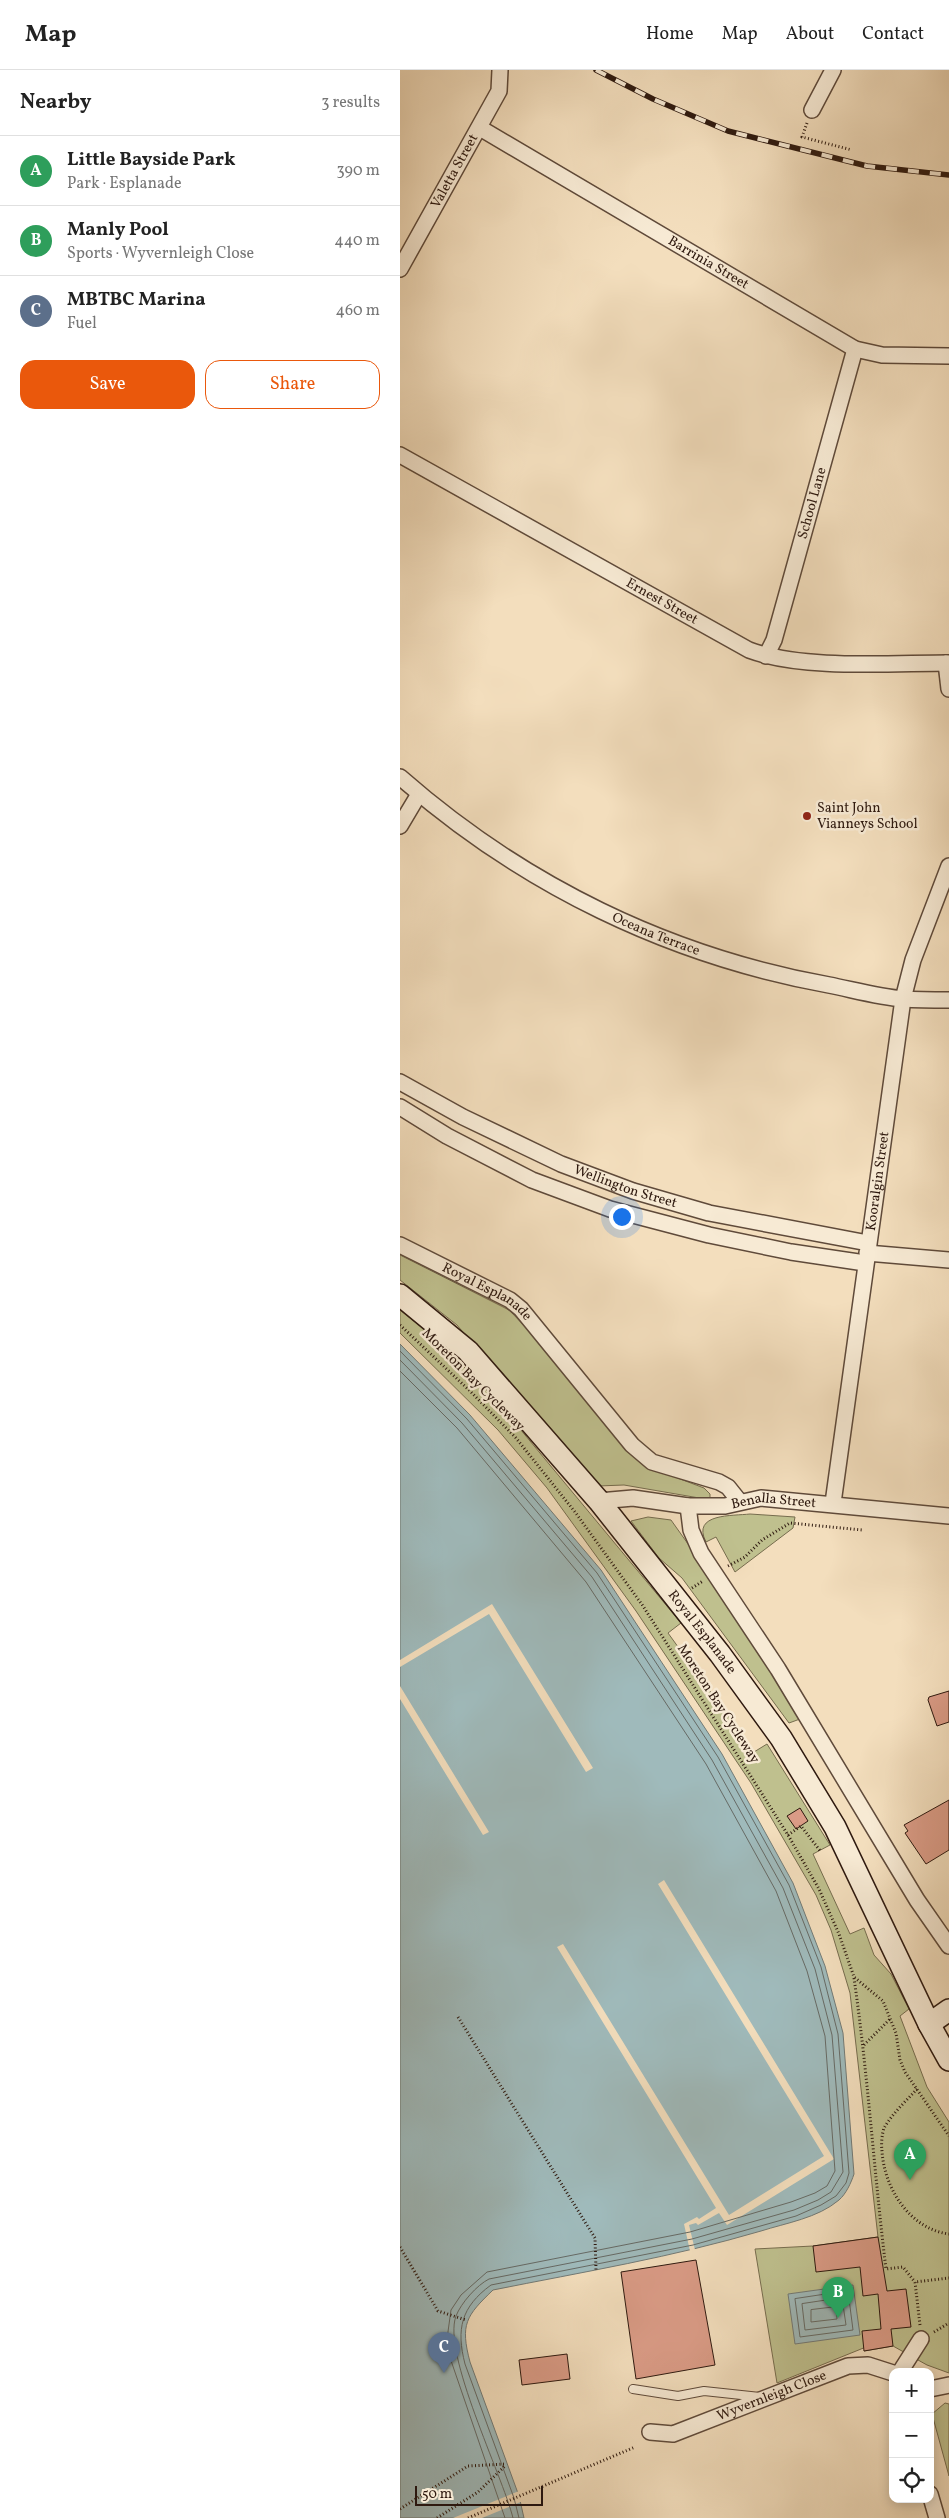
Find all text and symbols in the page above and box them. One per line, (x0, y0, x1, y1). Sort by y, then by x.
text: Map (25, 18, 76, 52)
text: Home (646, 22, 694, 47)
text: Map (722, 22, 758, 47)
text: About (786, 22, 834, 47)
text: Contact (862, 22, 924, 47)
text: Nearby (20, 88, 91, 117)
text: 3 results (321, 92, 380, 114)
street label: Valetta Street (426, 130, 483, 212)
text: Little Bayside Park (67, 147, 236, 173)
text: A (30, 160, 42, 182)
text: 390 m (337, 160, 380, 182)
text: Park · Esplanade (67, 173, 182, 195)
text: Manly Pool (67, 217, 169, 243)
text: B (31, 230, 41, 252)
text: 440 m (334, 230, 380, 252)
street label: Barrinia Street (664, 231, 752, 294)
text: Sports · Wyvernleigh Close (67, 243, 254, 265)
text: MBTBC Marina (67, 287, 206, 313)
text: C (31, 300, 41, 322)
text: 460 m (336, 300, 380, 322)
text: Fuel (67, 313, 97, 335)
button: Save (20, 360, 195, 409)
button: Share (205, 360, 380, 409)
street label: School Lane (793, 465, 831, 541)
street label: Ernest Street (622, 574, 701, 629)
place label: Saint John Vianneys School (817, 799, 918, 834)
marker: Saint John Vianneys School (801, 810, 813, 822)
street label: Oceana Terrace (609, 908, 703, 960)
street label: Kooralgin Street (861, 1130, 894, 1232)
street label: Wellington Street (571, 1160, 679, 1213)
your location (609, 1204, 635, 1230)
street label: Royal Esplanade (439, 1258, 537, 1325)
street label: Moreton Bay Cycleway (417, 1324, 529, 1436)
street label: Benalla Street (729, 1489, 817, 1514)
street label: Royal Esplanade (663, 1586, 741, 1678)
street label: Moreton Bay Cycleway (672, 1641, 764, 1768)
pin: A (894, 2139, 926, 2180)
pin: B (822, 2277, 854, 2318)
pin: C (428, 2332, 460, 2373)
street label: Wyvernleigh Close (714, 2366, 830, 2426)
map controls (889, 2368, 934, 2503)
button: + (889, 2368, 934, 2413)
button: − (889, 2413, 934, 2458)
button: locate (889, 2458, 934, 2503)
scale bar (415, 2483, 542, 2506)
text: 50 m (422, 2485, 452, 2504)

